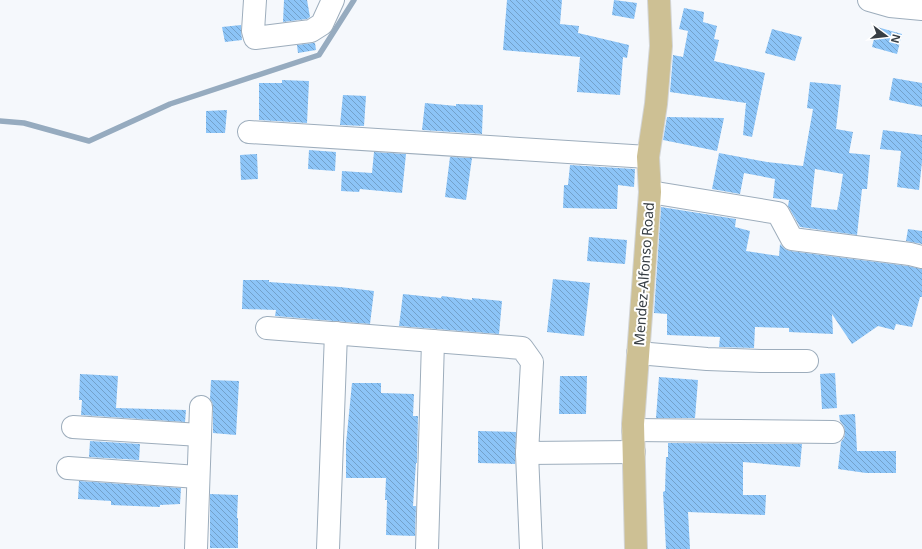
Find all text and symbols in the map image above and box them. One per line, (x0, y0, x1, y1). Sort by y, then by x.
north arrow (866, 16, 906, 56)
text: N (888, 32, 905, 45)
street label: Mendez-Alfonso Road (629, 202, 658, 346)

